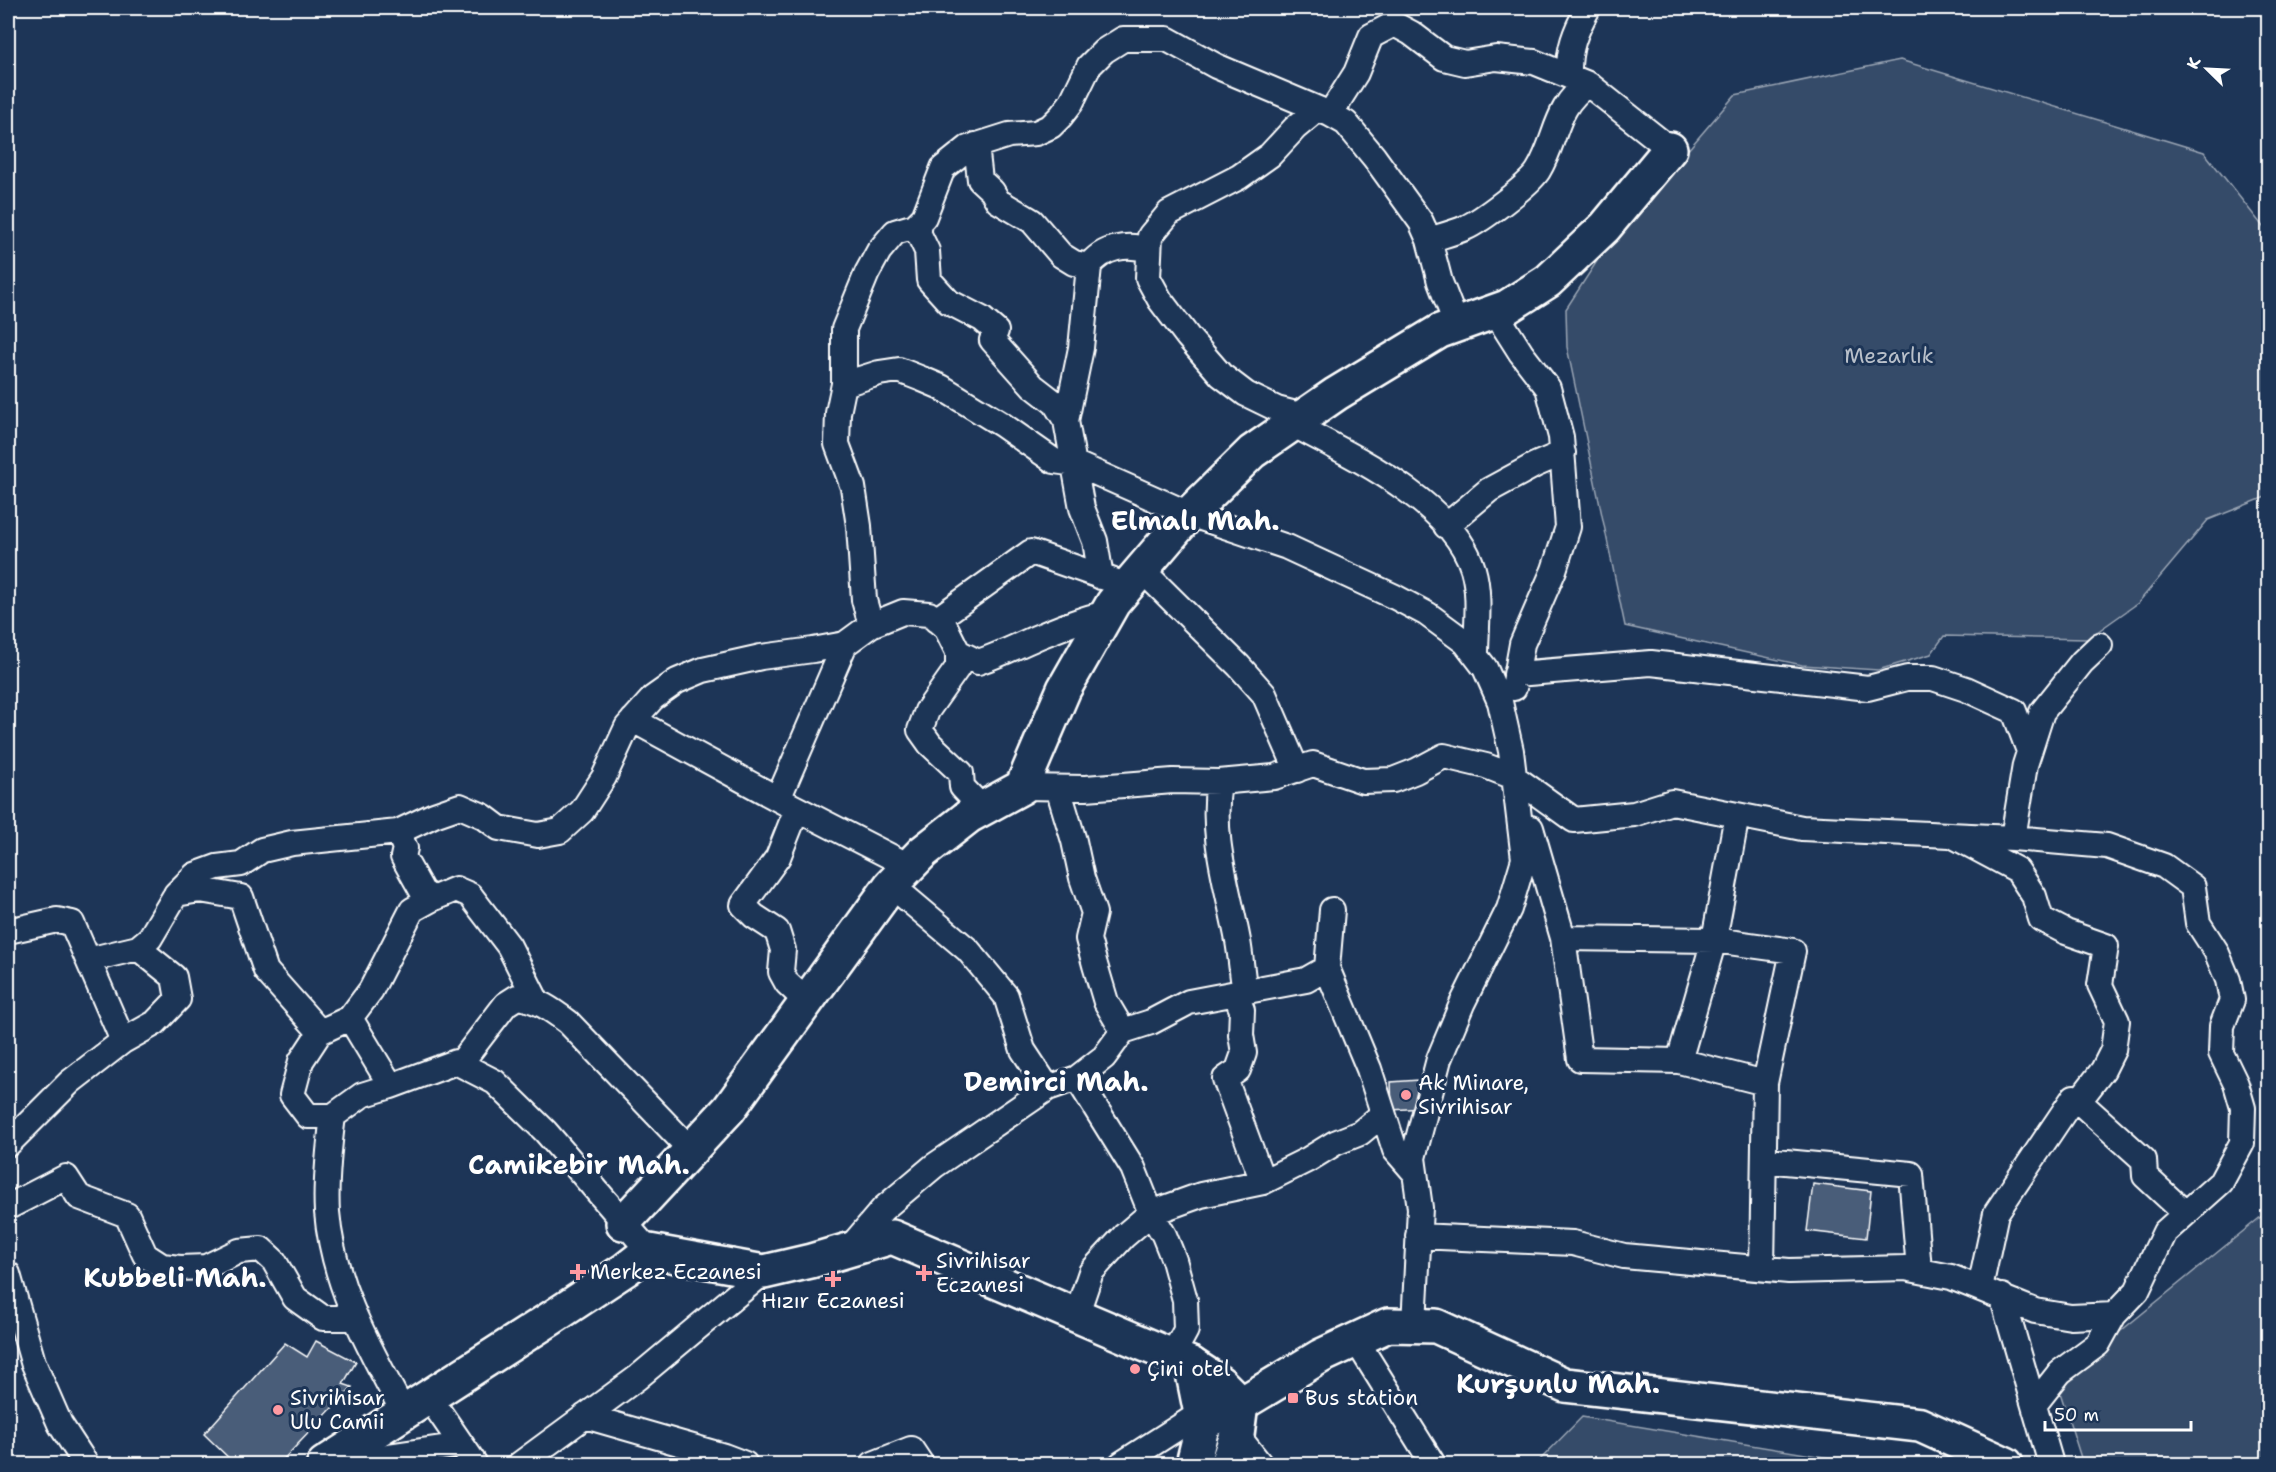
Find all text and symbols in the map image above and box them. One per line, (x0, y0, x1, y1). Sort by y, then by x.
north arrow (2177, 39, 2237, 99)
text: K (2182, 54, 2206, 72)
park label: Mezarlık (1844, 342, 1934, 370)
district label: Elmalı Mah. (1110, 502, 1280, 539)
district label: Demirci Mah. (963, 1063, 1149, 1100)
place label: Ak Minare, Sivrihisar (1418, 1069, 1529, 1121)
marker: Ak Minare, Sivrihisar (1399, 1088, 1413, 1102)
district label: Camikebir Mah. (468, 1146, 690, 1183)
place label: Sivrihisar Eczanesi (936, 1247, 1031, 1299)
place label: Merkez Eczanesi (590, 1258, 762, 1286)
district label: Kubbeli Mah. (83, 1259, 267, 1296)
marker: Merkez Eczanesi (571, 1265, 585, 1279)
marker: Sivrihisar Eczanesi (917, 1266, 931, 1280)
marker: Hızır Eczanesi (826, 1272, 840, 1286)
place label: Hızır Eczanesi (761, 1287, 905, 1315)
place label: Çini otel (1147, 1355, 1231, 1383)
marker: Çini otel (1128, 1362, 1142, 1376)
district label: Kurşunlu Mah. (1456, 1365, 1660, 1402)
place label: Sivrihisar Ulu Camii (290, 1384, 385, 1436)
place label: Bus station (1305, 1384, 1418, 1412)
marker: Bus station (1286, 1391, 1300, 1405)
scale bar (2045, 1394, 2190, 1432)
marker: Sivrihisar Ulu Camii (271, 1403, 285, 1417)
text: 50 m (2054, 1403, 2099, 1427)

